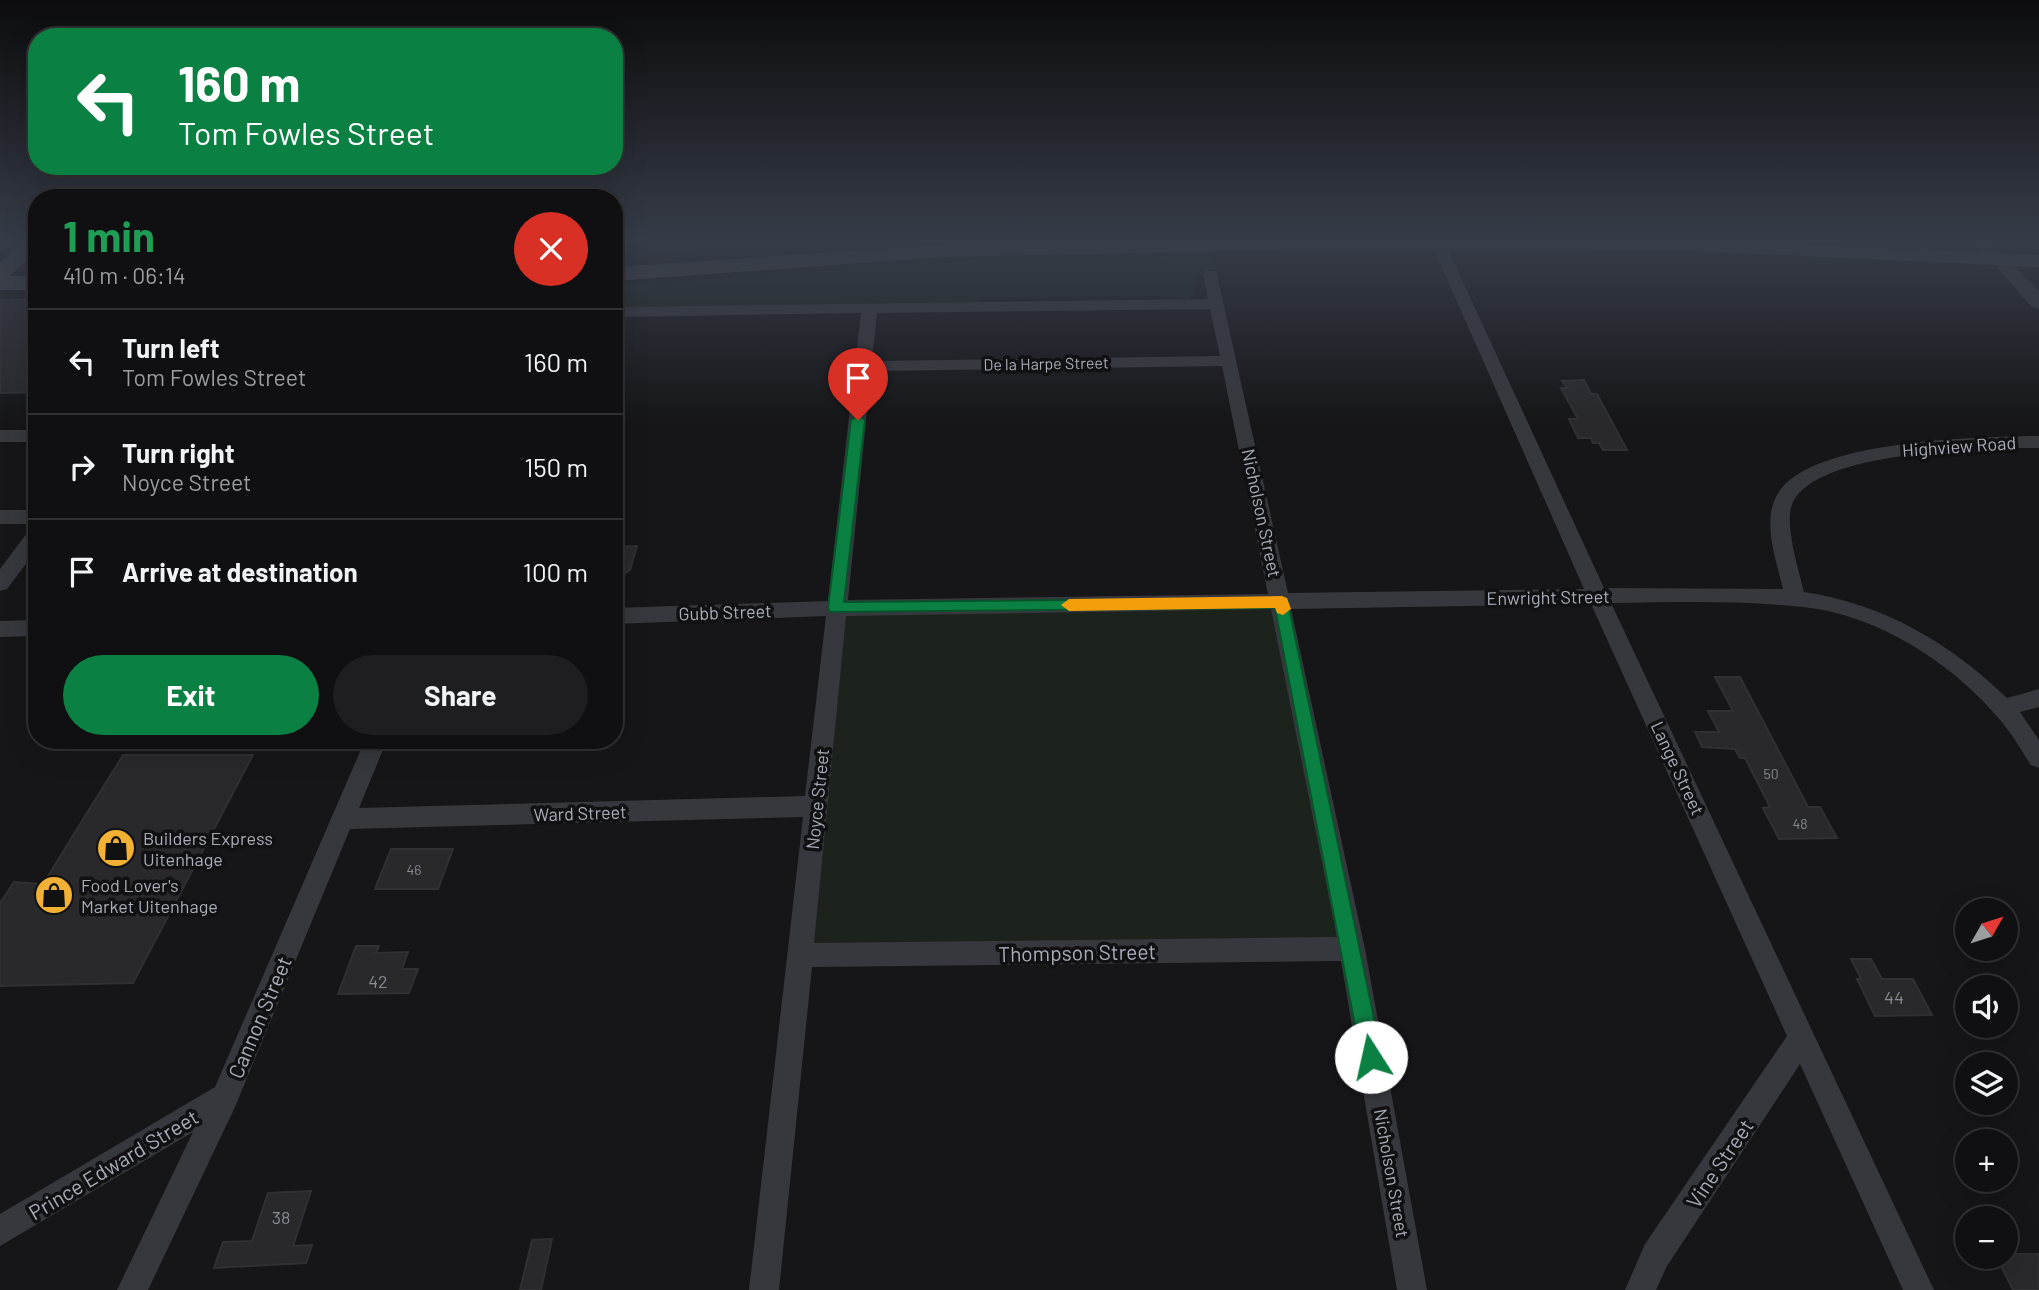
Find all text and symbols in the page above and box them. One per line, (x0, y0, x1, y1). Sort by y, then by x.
text: 160 m (178, 53, 300, 112)
icon: left (63, 56, 154, 147)
text: Tom Fowles Street (178, 113, 434, 151)
text: 1 min (63, 210, 155, 260)
button: close (514, 212, 588, 286)
text: 410 m · 06:14 (63, 261, 186, 289)
text: Turn left (122, 332, 220, 363)
icon: left (63, 343, 101, 381)
text: 160 m (524, 346, 588, 377)
pin (828, 348, 888, 420)
street label: De la Harpe Street (983, 352, 1109, 374)
icon: arrive (839, 359, 877, 397)
text: Tom Fowles Street (122, 363, 306, 391)
street label: Highview Road (1901, 431, 2017, 461)
text: Turn right (122, 437, 235, 468)
street label: Nicholson Street (1238, 447, 1286, 579)
icon: right (63, 448, 101, 486)
text: 150 m (524, 451, 588, 482)
text: Noyce Street (122, 468, 251, 496)
icon: arrive (63, 553, 101, 591)
text: Arrive at destination (122, 556, 358, 587)
text: 100 m (523, 556, 588, 587)
street label: Enwright Street (1486, 585, 1610, 609)
street label: Gubb Street (678, 599, 772, 625)
button: Exit (63, 655, 319, 735)
button: Share (333, 655, 588, 735)
street label: Lange Street (1647, 718, 1709, 818)
street label: Noyce Street (801, 748, 833, 850)
house number: 50 (1763, 765, 1779, 782)
street label: Ward Street (533, 800, 627, 826)
house number: 48 (1792, 815, 1808, 832)
shop icon: Builders Express Uitenhage (95, 827, 137, 869)
place label: Builders Express Uitenhage (143, 827, 273, 870)
house number: 46 (407, 861, 421, 878)
shop icon: Food Lover's Market Uitenhage (33, 874, 75, 916)
place label: Food Lover's Market Uitenhage (81, 874, 218, 917)
north arrow (1955, 898, 2018, 961)
map controls (1955, 898, 2018, 1269)
street label: Thompson Street (998, 938, 1156, 966)
street label: Cannon Street (222, 952, 296, 1082)
house number: 42 (368, 970, 388, 992)
button: sound (1955, 975, 2018, 1038)
house number: 44 (1884, 986, 1904, 1008)
position arrow (1334, 1020, 1408, 1094)
button: layers (1955, 1052, 2018, 1115)
street label: Prince Edward Street (24, 1104, 202, 1224)
street label: Nicholson Street (1370, 1107, 1414, 1239)
street label: Vine Street (1680, 1114, 1758, 1212)
button: + (1955, 1129, 2018, 1192)
house number: 38 (272, 1206, 290, 1228)
button: − (1955, 1206, 2018, 1269)

